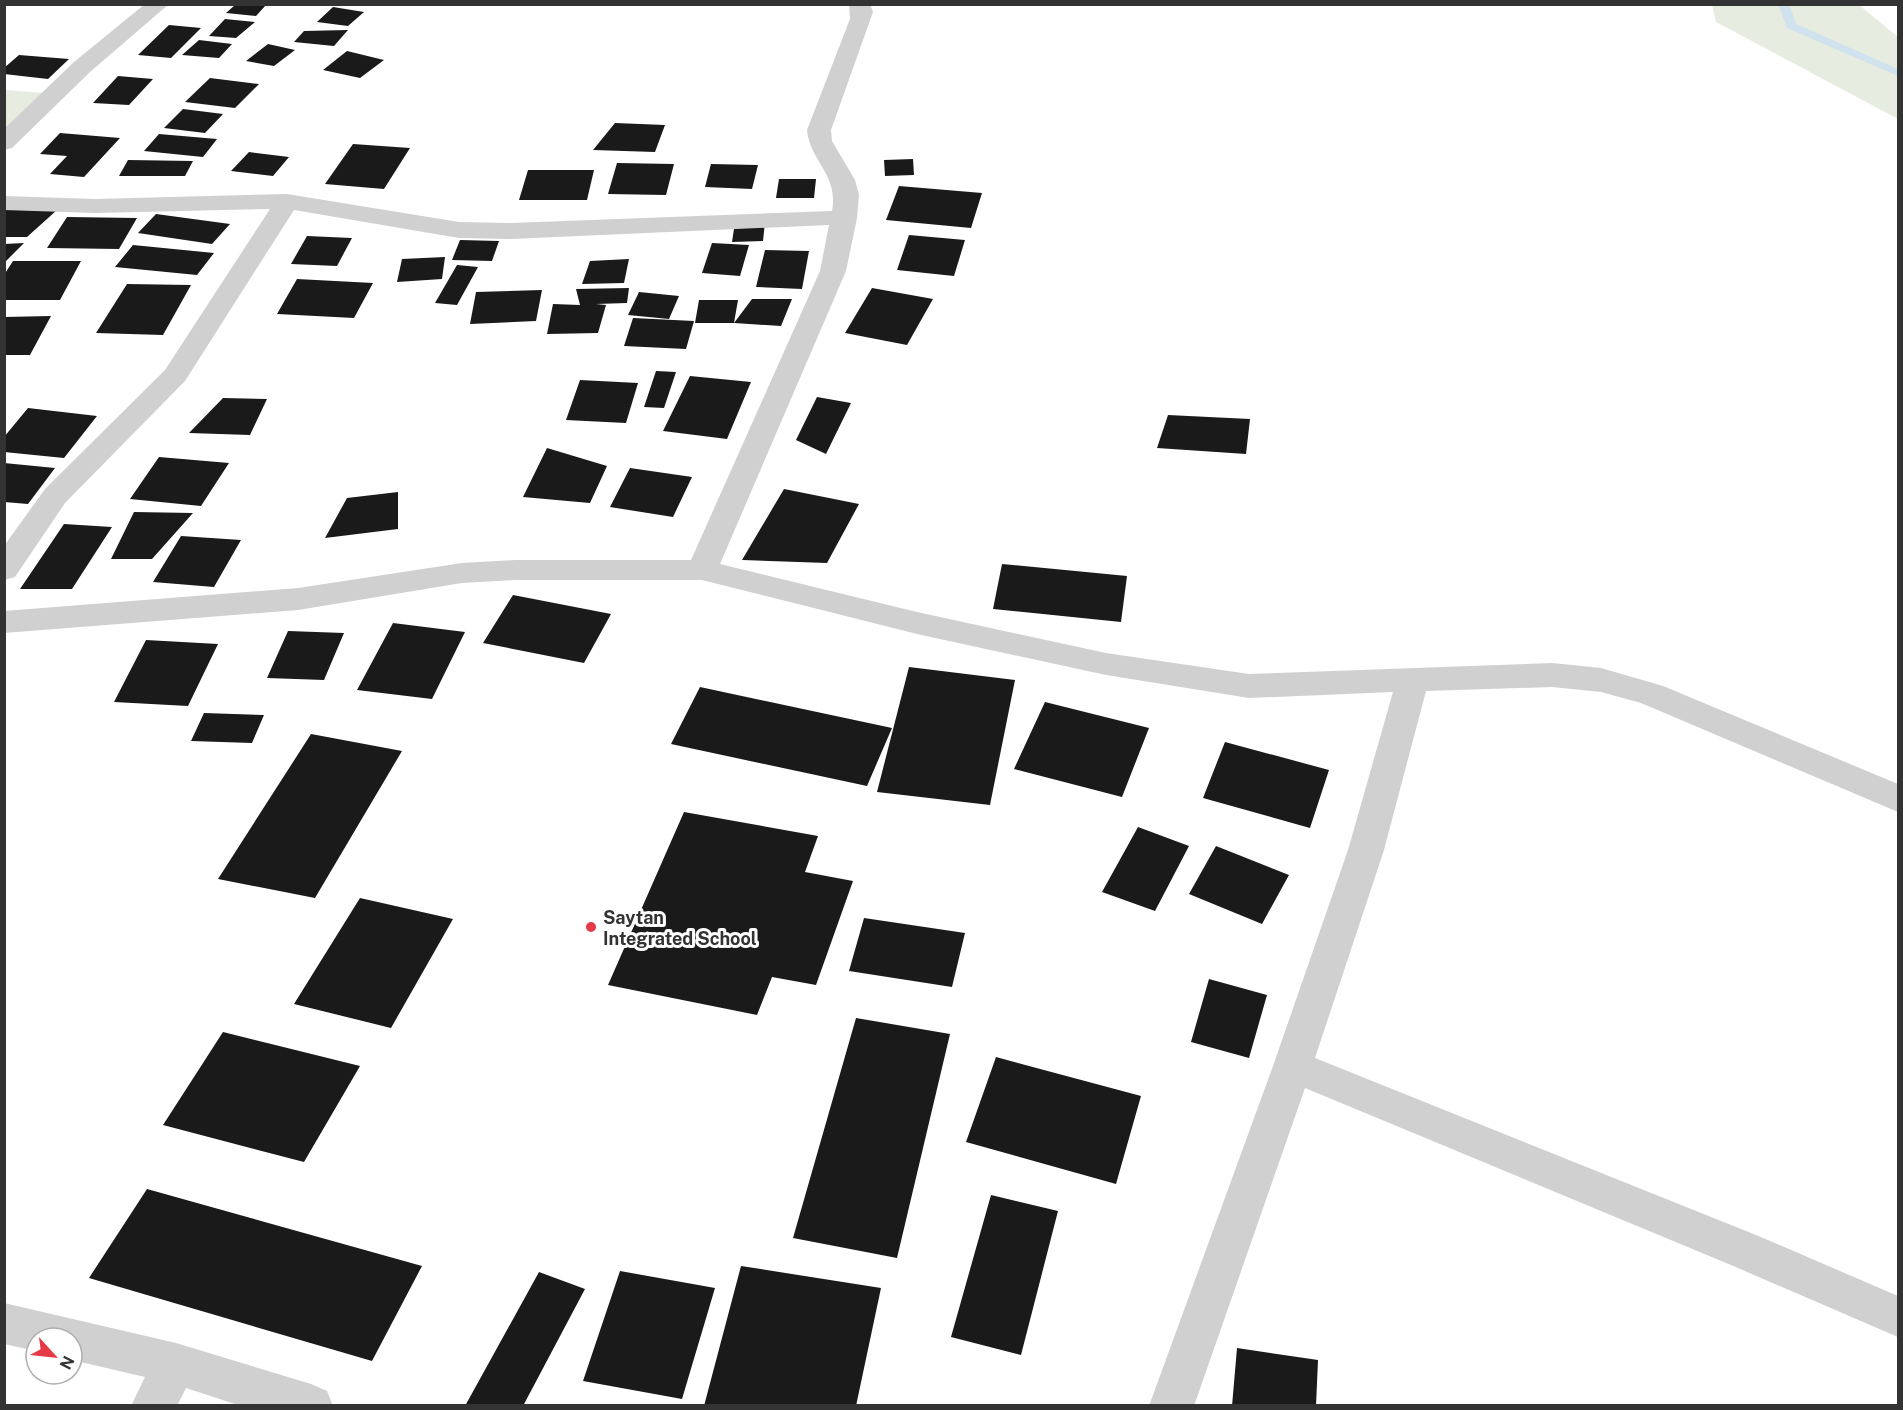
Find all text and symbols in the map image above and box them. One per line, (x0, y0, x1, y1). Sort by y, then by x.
place label: Saytan Integrated School (603, 907, 757, 949)
marker: Saytan Integrated School (584, 920, 598, 934)
north arrow (24, 1326, 84, 1386)
text: N (56, 1353, 78, 1372)

